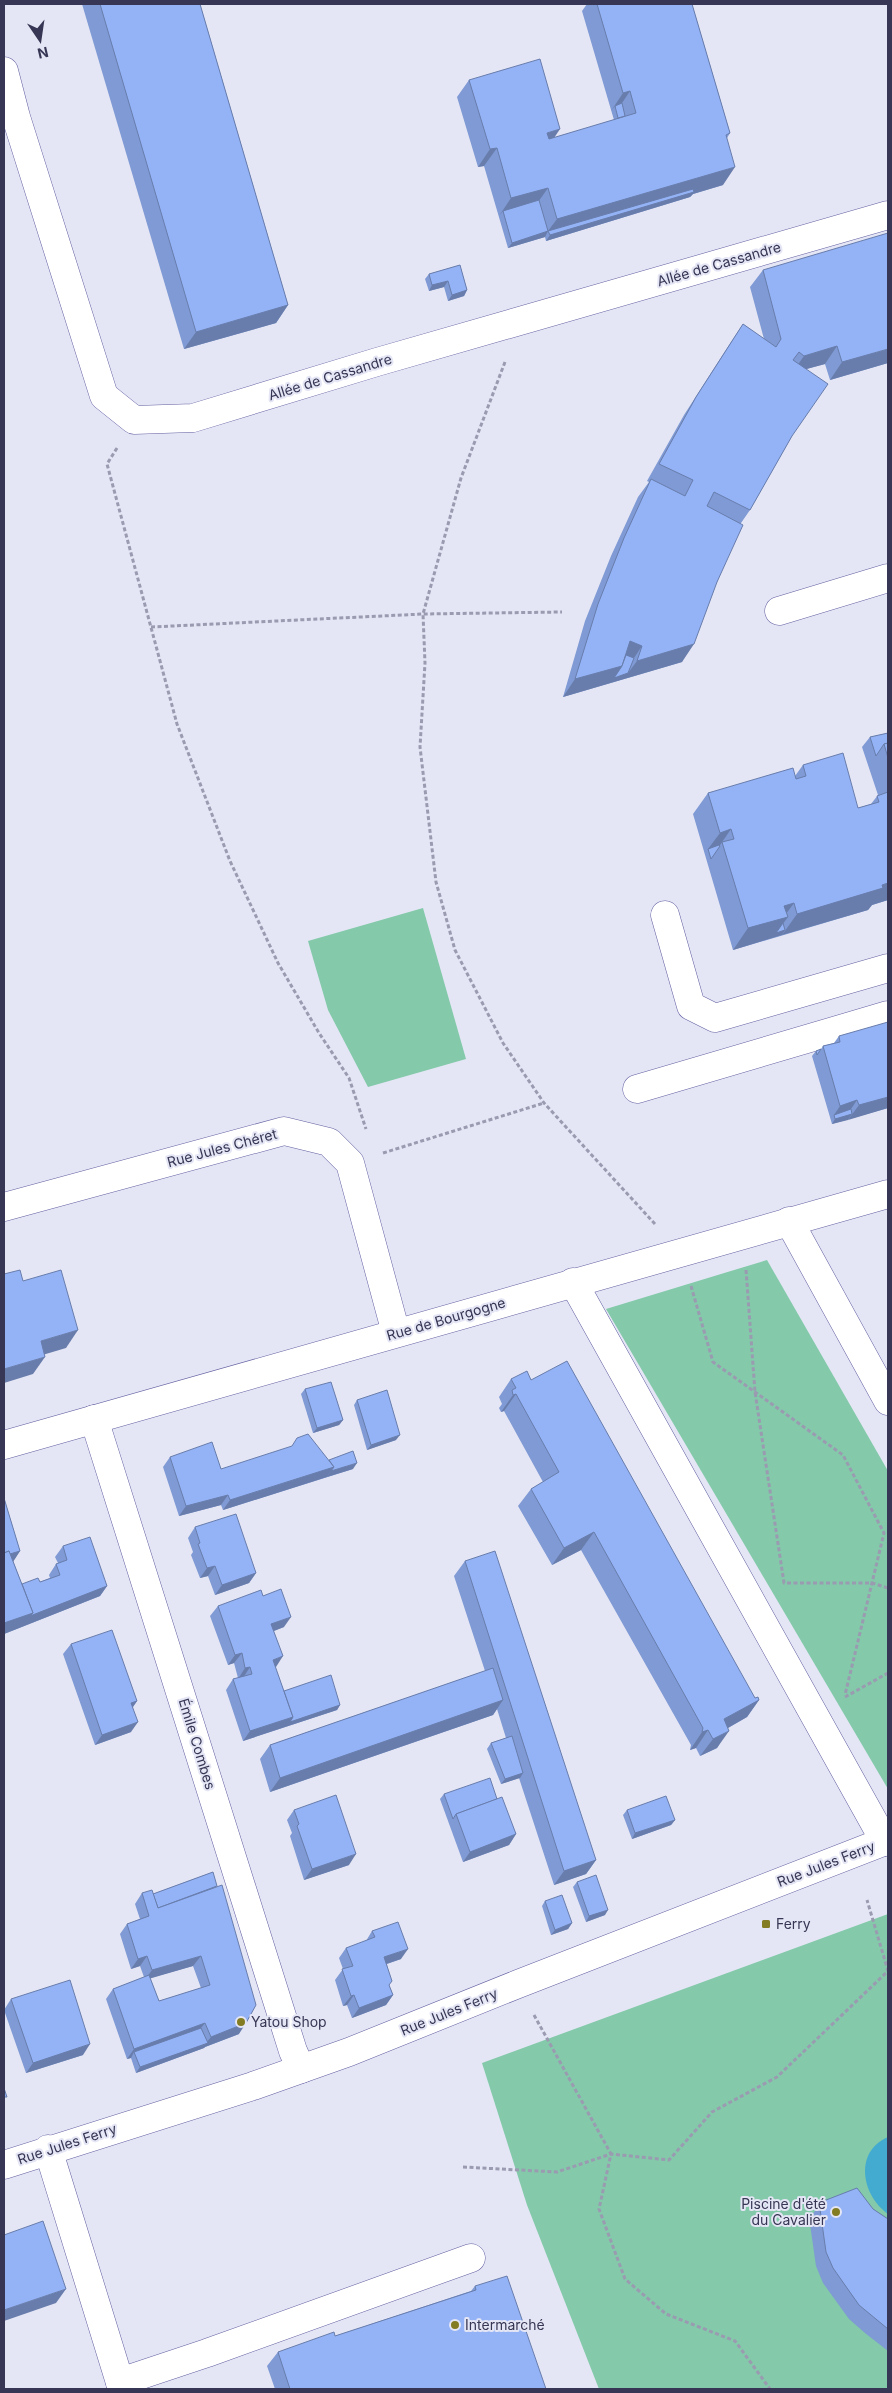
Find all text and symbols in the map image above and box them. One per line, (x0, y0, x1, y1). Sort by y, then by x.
north arrow (15, 15, 65, 65)
text: N (36, 44, 50, 63)
street label: Allée de Cassandre (655, 238, 783, 289)
street label: Allée de Cassandre (266, 350, 394, 403)
street label: Rue Jules Chéret (165, 1125, 279, 1170)
street label: Rue de Bourgogne (384, 1293, 507, 1344)
street label: Émile Combes (176, 1696, 219, 1792)
street label: Rue Jules Ferry (775, 1837, 877, 1890)
place label: Ferry (776, 1915, 811, 1932)
marker: Ferry (760, 1918, 772, 1930)
street label: Rue Jules Ferry (398, 1984, 500, 2039)
place label: Yatou Shop (251, 2013, 327, 2030)
marker: Yatou Shop (235, 2016, 247, 2028)
street label: Rue Jules Ferry (15, 2119, 119, 2168)
place label: Piscine d'été du Cavalier (741, 2195, 826, 2228)
marker: Piscine d'été du Cavalier (830, 2206, 842, 2218)
place label: Intermarché (465, 2316, 545, 2333)
marker: Intermarché (449, 2319, 461, 2331)

